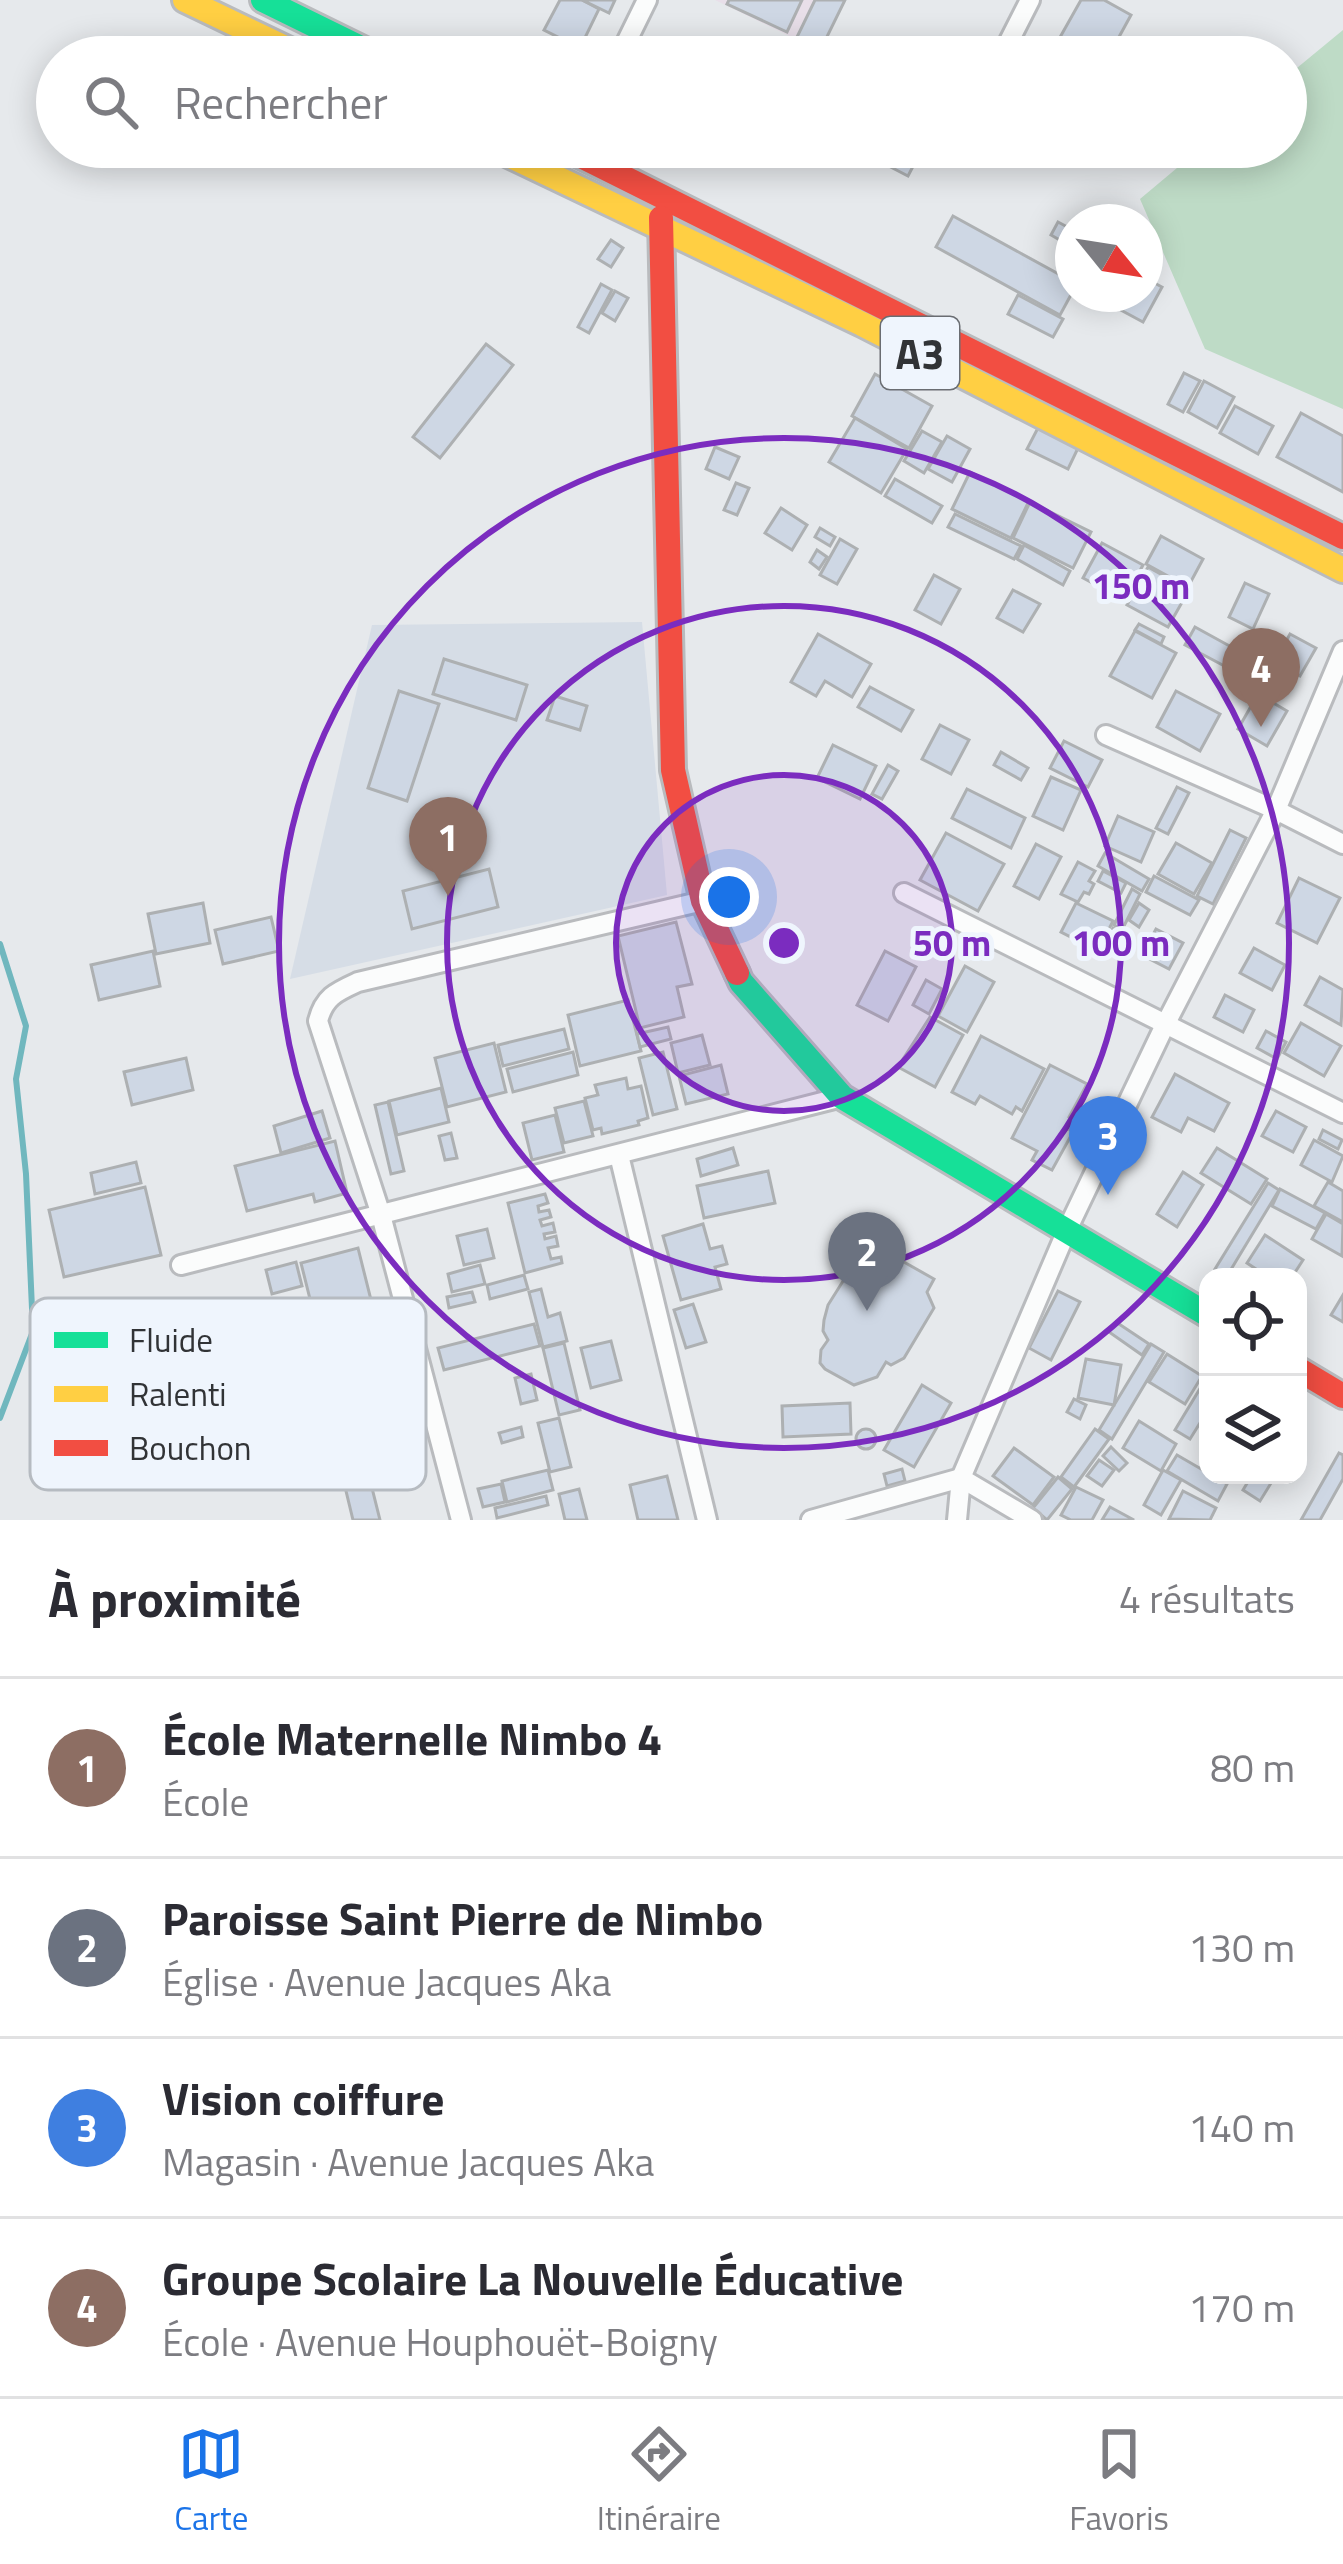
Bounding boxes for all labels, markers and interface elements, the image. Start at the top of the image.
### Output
search box [36,36,1307,168]
text: Rechercher [174,68,388,136]
icon: search [78,69,144,135]
north arrow [1055,204,1163,312]
road number: A3 [881,317,959,389]
text: 150 m [1092,558,1190,613]
pin: 4 [1222,628,1300,727]
pin: 1 [409,797,487,896]
your location [699,867,759,927]
text: 50 m [913,915,991,970]
text: 100 m [1072,915,1170,970]
centre of rings [763,922,805,964]
pin: 3 [1069,1096,1147,1195]
pin: 2 [828,1212,906,1311]
map controls [1199,1268,1307,1484]
button: locate [1199,1268,1307,1376]
legend [30,1298,426,1490]
text: Fluide [129,1315,213,1365]
text: Ralenti [129,1369,227,1419]
button: layers [1199,1376,1307,1484]
text: Bouchon [129,1423,252,1473]
text: À proximité [48,1559,301,1637]
text: 4 résultats [1119,1569,1295,1628]
text: École Maternelle Nimbo 4 [162,1704,662,1772]
text: 1 [76,1738,98,1797]
text: 80 m [1210,1738,1295,1797]
text: École [162,1772,249,1831]
text: Paroisse Saint Pierre de Nimbo [162,1884,763,1952]
text: 2 [76,1918,98,1977]
text: 130 m [1188,1918,1295,1977]
text: Église · Avenue Jacques Aka [162,1952,611,2011]
text: Vision coiffure [162,2064,444,2132]
text: 3 [76,2098,98,2157]
text: 140 m [1188,2098,1295,2157]
text: Magasin · Avenue Jacques Aka [162,2132,654,2191]
text: Groupe Scolaire La Nouvelle Éducative [162,2244,904,2312]
text: 4 [76,2278,98,2337]
text: 170 m [1188,2278,1295,2337]
text: École · Avenue Houphouët-Boigny [162,2312,718,2371]
tab: Carte [174,2421,248,2543]
tab: Itinéraire [597,2421,721,2543]
tab: Favoris [1069,2421,1169,2543]

